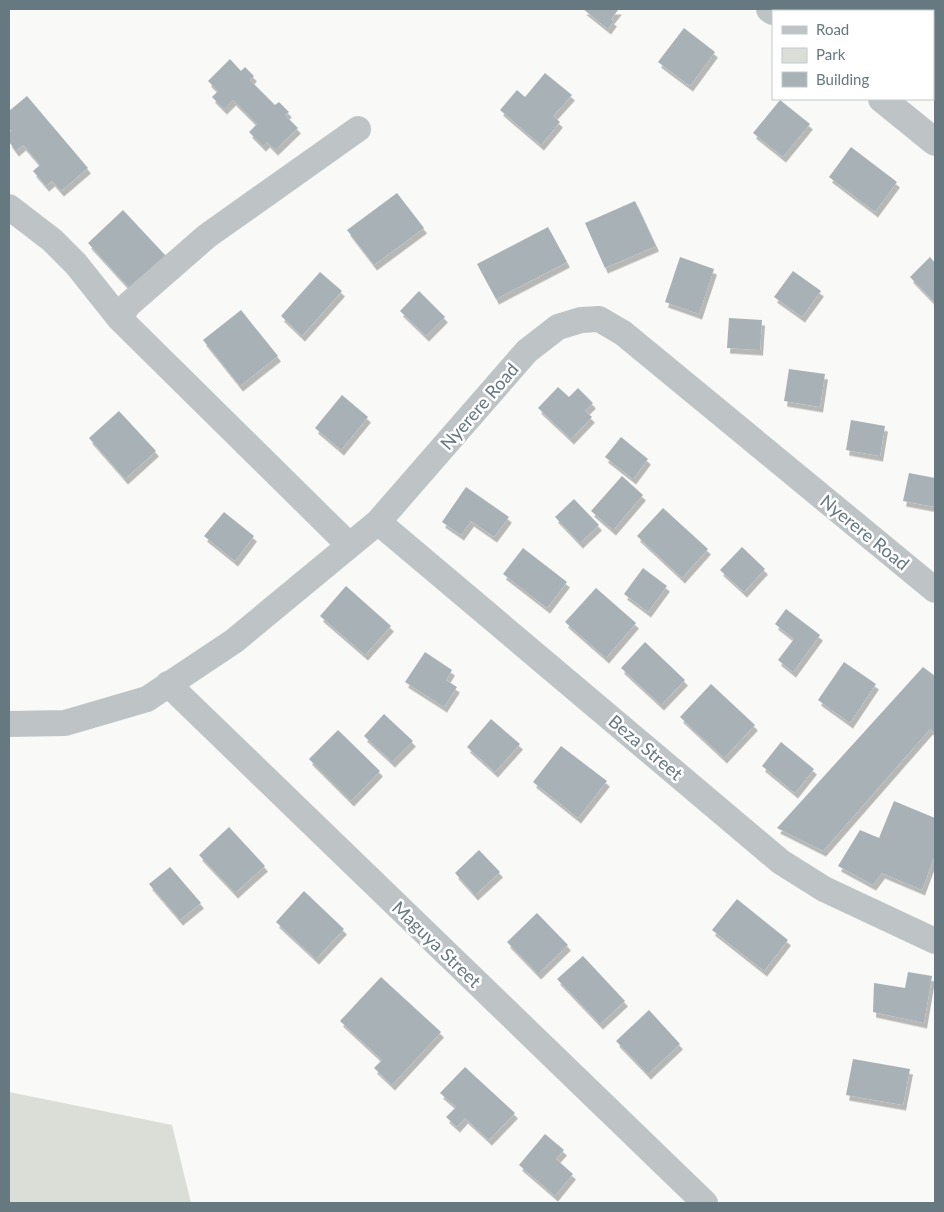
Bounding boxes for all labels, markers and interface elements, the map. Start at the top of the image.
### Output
legend [772,10,934,100]
text: Road [816,20,849,38]
text: Park [816,45,846,63]
text: Building [816,70,869,88]
street label: Nyerere Road [435,358,523,454]
street label: Nyerere Road [816,489,914,575]
street label: Beza Street [604,710,688,785]
street label: Maguya Street [388,896,486,992]

